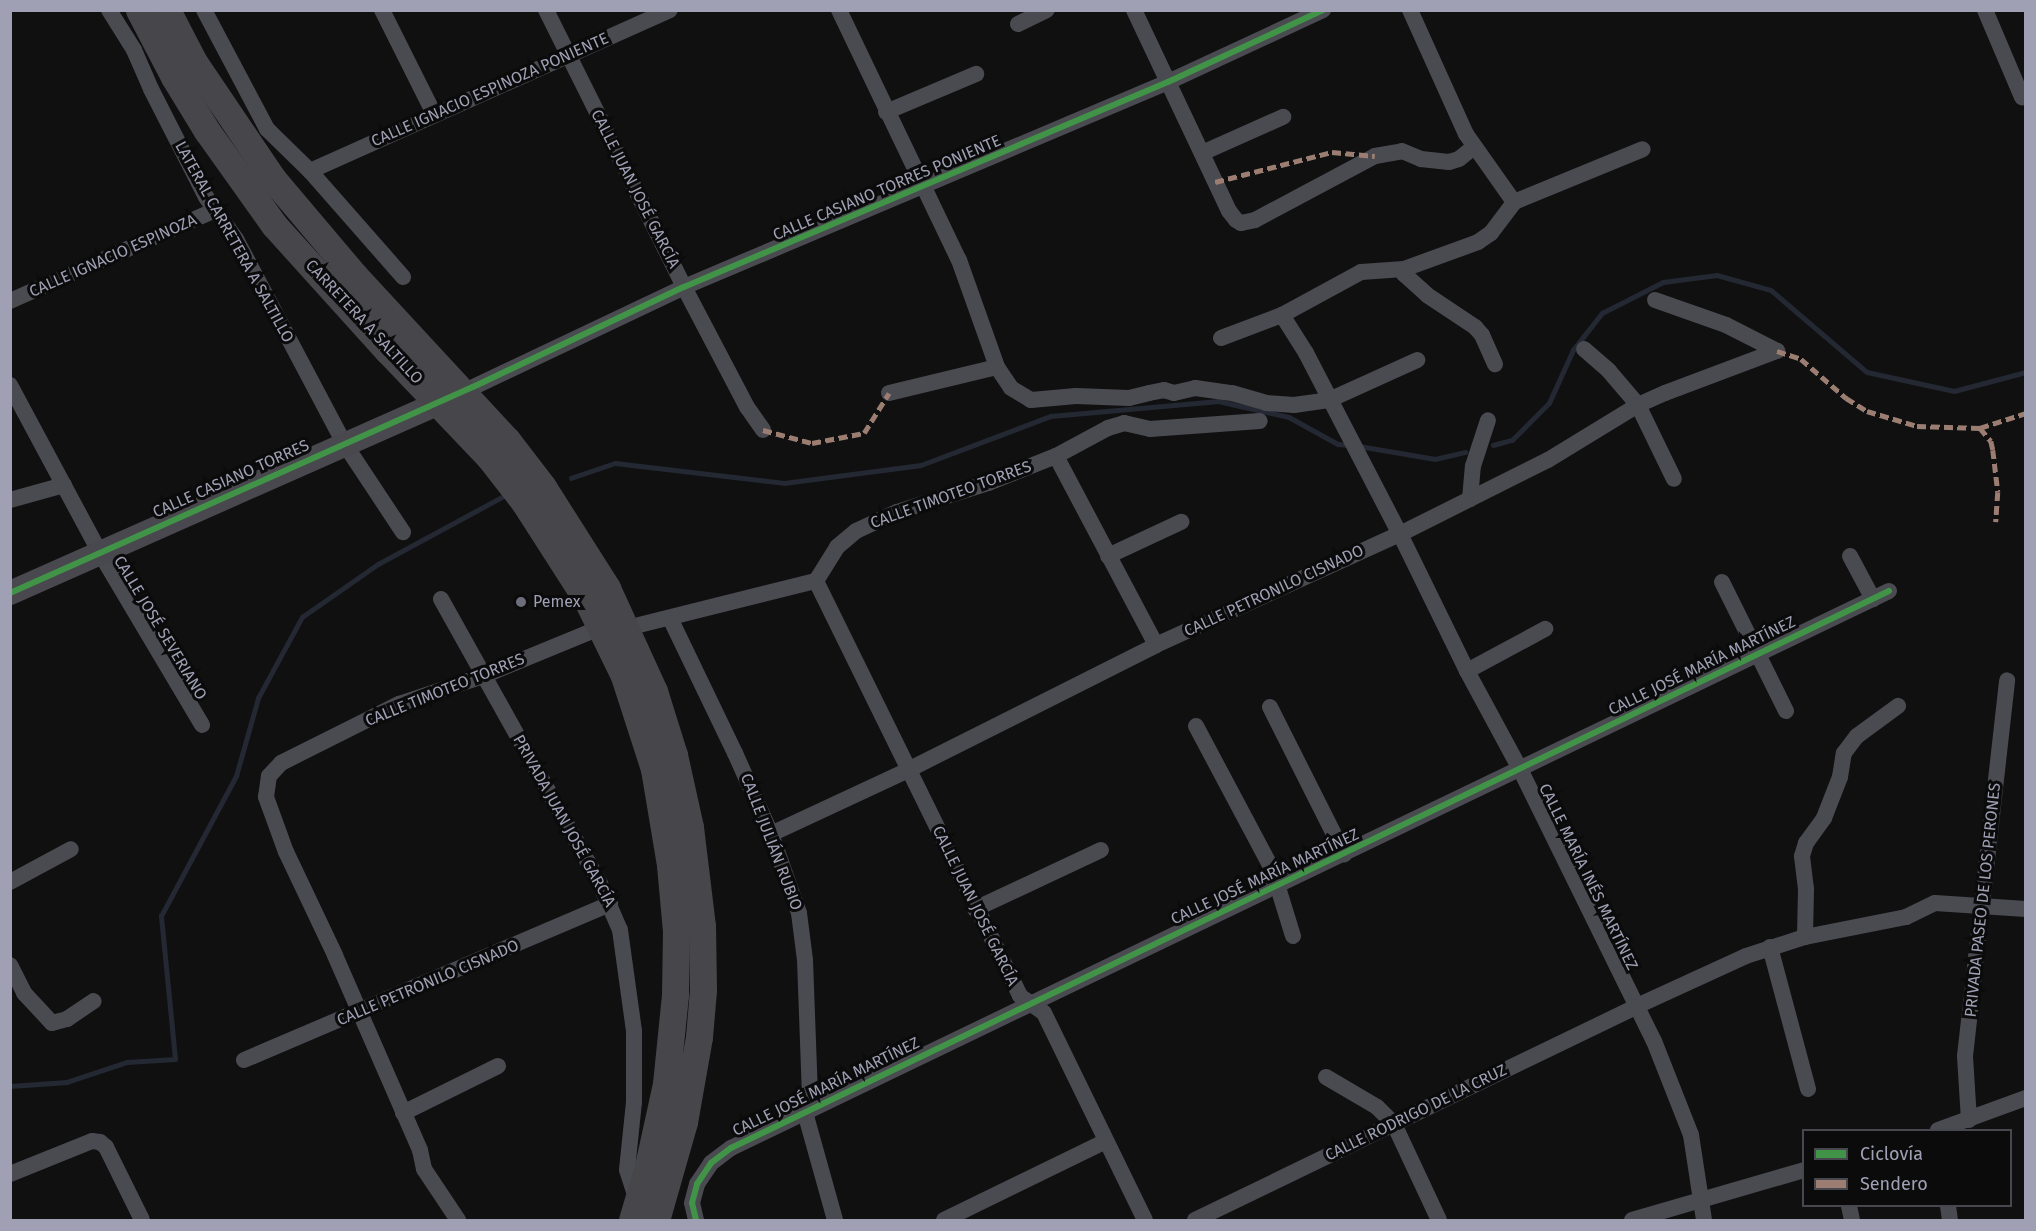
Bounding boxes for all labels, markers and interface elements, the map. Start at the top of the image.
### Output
street label: CALLE IGNACIO ESPINOZA PONIENTE [369,29,611,151]
street label: CALLE JUAN JOSÉ GARCÍA [587,106,683,272]
street label: CALLE CASIANO TORRES PONIENTE [770,131,1004,245]
street label: LATERAL CARRETERA A SALTILLO [170,138,298,346]
street label: CALLE IGNACIO ESPINOZA [26,210,200,302]
street label: CARRETERA A SALTILLO [301,256,427,388]
street label: CALLE CASIANO TORRES [150,436,312,522]
street label: CALLE TIMOTEO TORRES [868,457,1034,533]
street label: CALLE PETRONILO CISNADO [1181,541,1367,641]
street label: CALLE JOSÉ SEVERIANO [109,552,211,704]
place label: Pemex [533,592,581,612]
marker: Pemex [514,595,528,609]
street label: CALLE JOSÉ MARÍA MARTÍNEZ [1605,612,1799,720]
street label: CALLE TIMOTEO TORRES [363,649,527,731]
street label: PRIVADA JUAN JOSÉ GARCÍA [509,732,619,910]
street label: CALLE JULIÁN RUBIO [736,771,806,913]
street label: CALLE MARÍA INÉS MARTÍNEZ [1534,781,1642,973]
street label: PRIVADA PASEO DE LOS PERONES [1961,782,2005,1018]
street label: CALLE JUAN JOSÉ GARCÍA [928,823,1022,989]
street label: CALLE JOSÉ MARÍA MARTÍNEZ [1168,825,1362,929]
street label: CALLE PETRONILO CISNADO [334,936,522,1030]
street label: CALLE JOSÉ MARÍA MARTÍNEZ [729,1033,923,1141]
street label: CALLE RODRIGO DE LA CRUZ [1322,1061,1510,1165]
legend [1802,1129,2012,1207]
text: Ciclovía [1860,1143,1923,1165]
text: Sendero [1860,1173,1928,1195]

